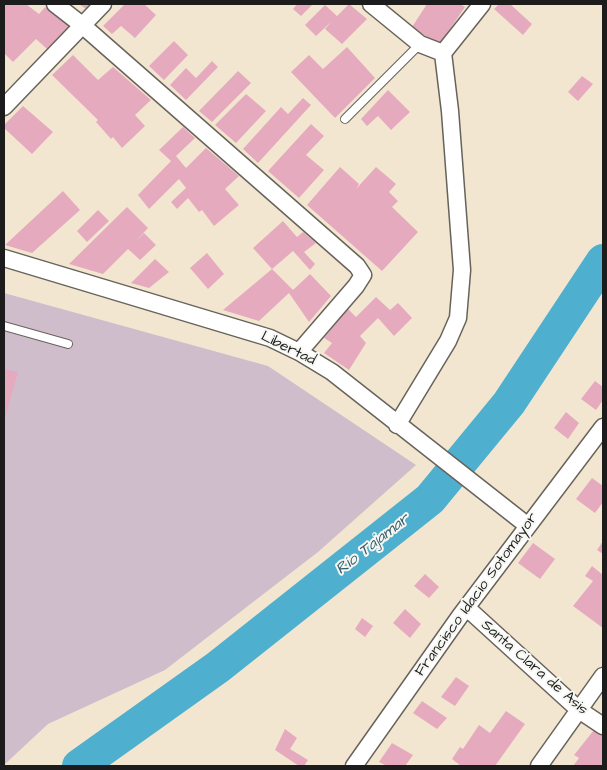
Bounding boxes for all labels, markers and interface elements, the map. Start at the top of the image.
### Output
street label: Libertad [258,328,318,370]
water label: Río Tajamar [333,510,413,580]
street label: Francisco Idacio Sotomayor [412,510,542,680]
street label: Santa Clara de Asis [477,617,591,719]

